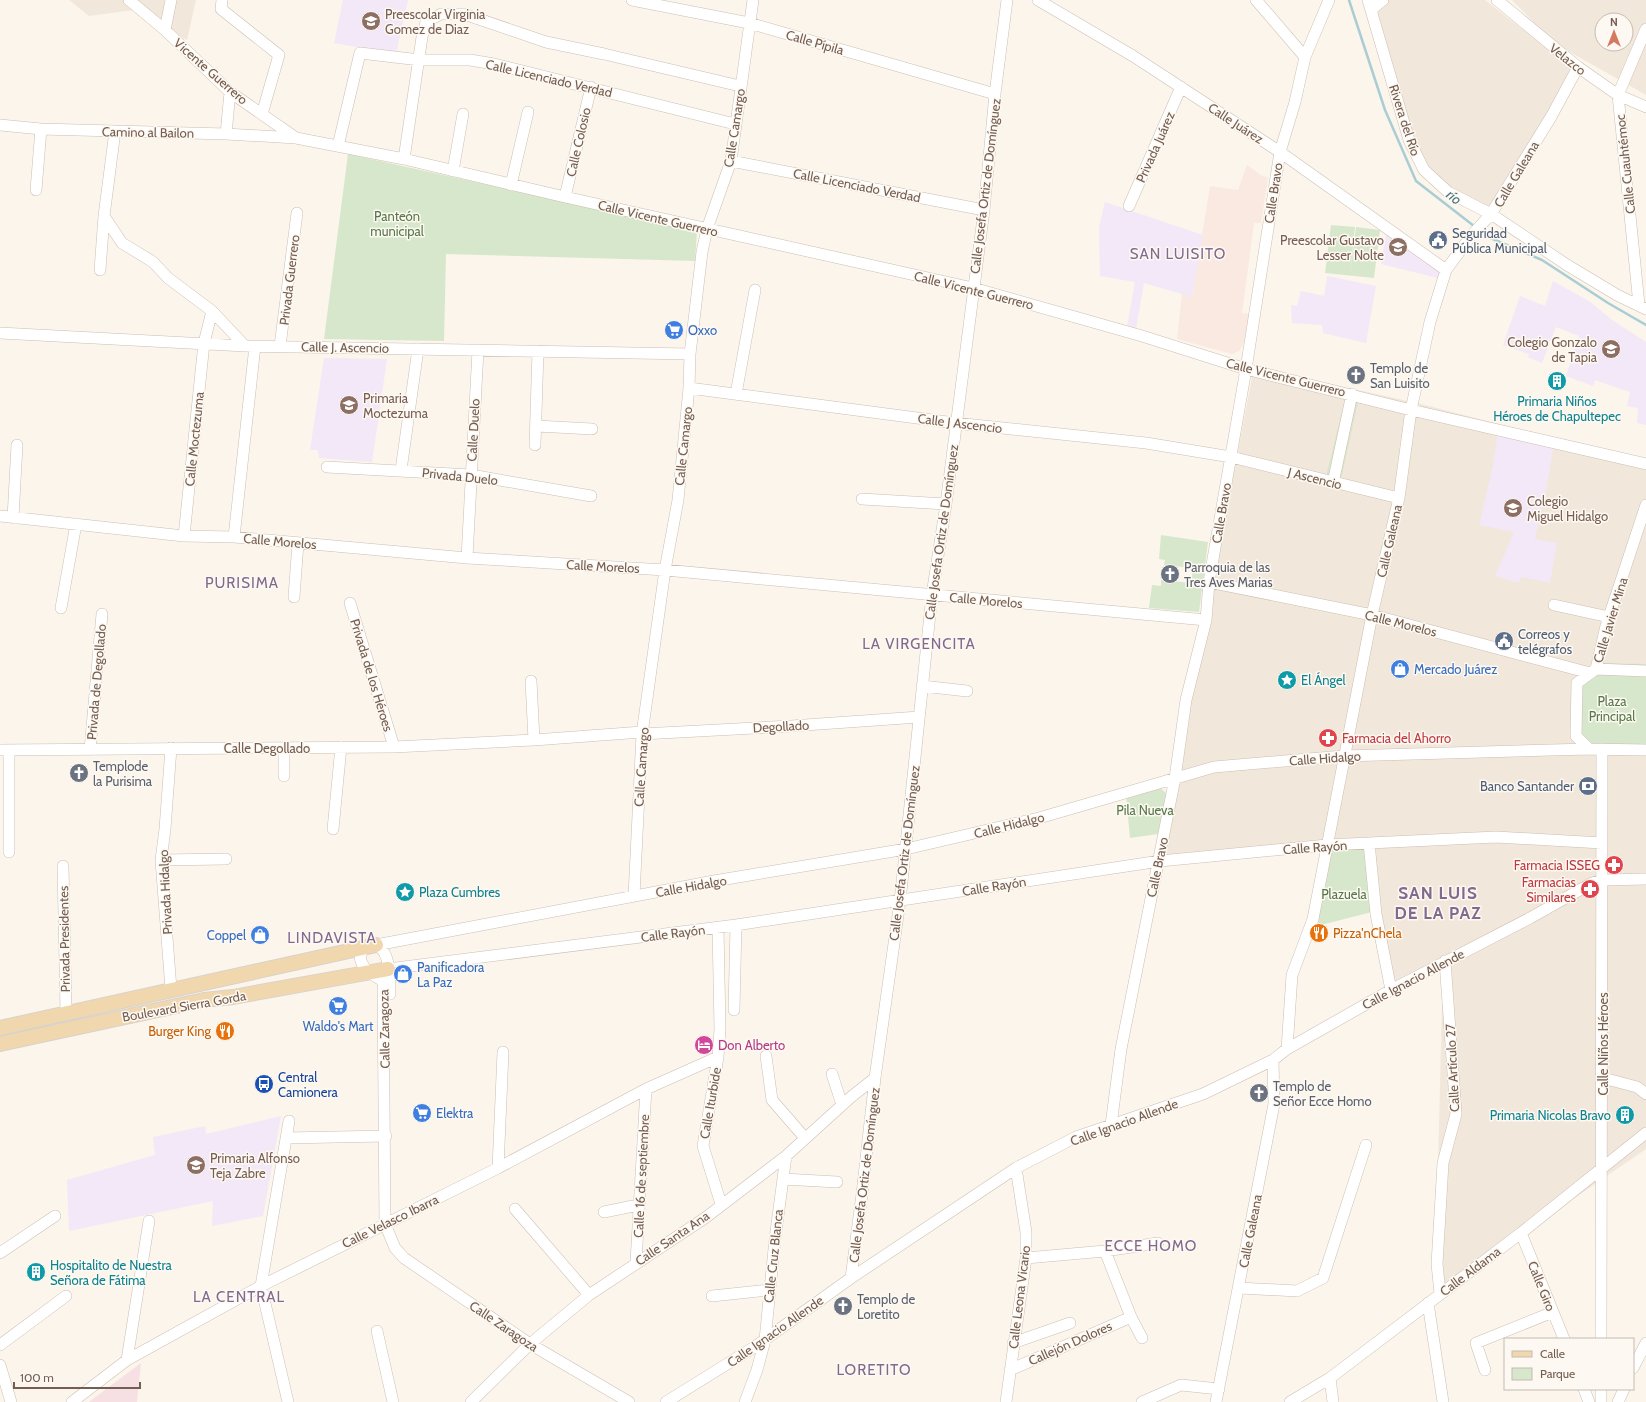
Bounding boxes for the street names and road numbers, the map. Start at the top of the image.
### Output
street label: Calle Pípila [784,26,846,58]
street label: Vicente Guerrero [171,35,251,107]
street label: Velazco [1547,40,1589,78]
street label: Calle Licenciado Verdad [484,56,614,100]
street label: Rivera del Río [1386,82,1424,158]
street label: Calle Camargo [720,88,748,168]
street label: Calle Josefa Ortiz de Domínguez [966,97,1004,275]
street label: Calle Juárez [1205,99,1267,147]
street label: Calle Colosio [562,106,594,178]
street label: Privada Juárez [1132,109,1178,185]
street label: Calle Cuauhtémoc [1612,113,1638,215]
street label: Camino al Bailon [102,123,194,141]
street label: Calle Galeana [1490,137,1542,210]
street label: Calle Bravo [1260,162,1286,224]
street label: Calle Licenciado Verdad [792,165,922,205]
street label: Calle Vicente Guerrero [596,196,720,240]
street label: Privada Guerrero [276,234,302,326]
street label: Calle Vicente Guerrero [913,267,1035,313]
street label: Calle J. Ascencio [301,338,389,356]
street label: Calle Vicente Guerrero [1225,354,1347,400]
street label: Calle Moctezuma [181,390,207,487]
street label: Calle Duelo [463,398,483,462]
street label: Calle Camargo [671,406,695,486]
street label: Calle J Ascencio [917,410,1003,436]
street label: Calle Josefa Ortiz de Domínguez [921,443,961,621]
street label: J Ascencio [1285,463,1344,492]
street label: Privada Duelo [421,464,499,488]
street label: Calle Bravo [1208,482,1234,544]
street label: Calle Galeana [1373,502,1405,579]
street label: Calle Morelos [243,530,318,552]
street label: Calle Morelos [566,556,641,576]
street label: Calle Javier Mina [1589,575,1631,665]
street label: Calle Morelos [949,589,1024,611]
street label: Calle Morelos [1363,606,1439,640]
street label: Privada de los Héroes [347,617,397,734]
street label: Privada de Degollado [83,623,109,741]
street label: Degollado [752,717,810,735]
street label: Calle Camargo [630,727,652,807]
street label: Calle Degollado [224,740,310,756]
street label: Calle Hidalgo [1289,748,1361,768]
street label: Calle Josefa Ortiz de Domínguez [885,764,923,942]
street label: Calle Hidalgo [972,809,1046,841]
street label: Calle Bravo [1143,835,1171,899]
street label: Calle Rayón [1282,837,1348,857]
street label: Privada Hidalgo [155,849,175,935]
street label: Calle Hidalgo [654,872,728,900]
street label: Calle Rayón [961,873,1027,899]
street label: Privada Presidentes [55,885,73,992]
street label: Calle Rayón [640,921,706,945]
street label: Calle Ignacio Allende [1359,945,1467,1013]
street label: Boulevard Sierra Gorda [121,987,248,1025]
street label: Calle Zaragoza [375,988,393,1069]
street label: Calle Niños Héroes [1595,992,1611,1096]
street label: Calle Artículo 27 [1442,1023,1462,1113]
street label: Calle Iturbide [696,1066,724,1140]
street label: Calle Josefa Ortiz de Domínguez [845,1086,883,1264]
street label: Calle Ignacio Allende [1068,1095,1180,1149]
street label: Calle 16 de septiembre [630,1114,652,1238]
street label: Calle Velasco Ibarra [339,1190,442,1251]
street label: Calle Galeana [1235,1192,1265,1269]
street label: Calle Santa Ana [632,1207,713,1269]
street label: Calle Cruz Blanca [760,1208,786,1304]
street label: Calle Aldama [1436,1243,1504,1299]
street label: Calle Leona Vicario [1005,1244,1033,1350]
street label: Calle Giro [1525,1259,1559,1313]
street label: Calle Ignacio Allende [724,1292,826,1370]
street label: Calle Zaragoza [467,1297,542,1355]
street label: Callejón Dolores [1026,1317,1115,1369]

